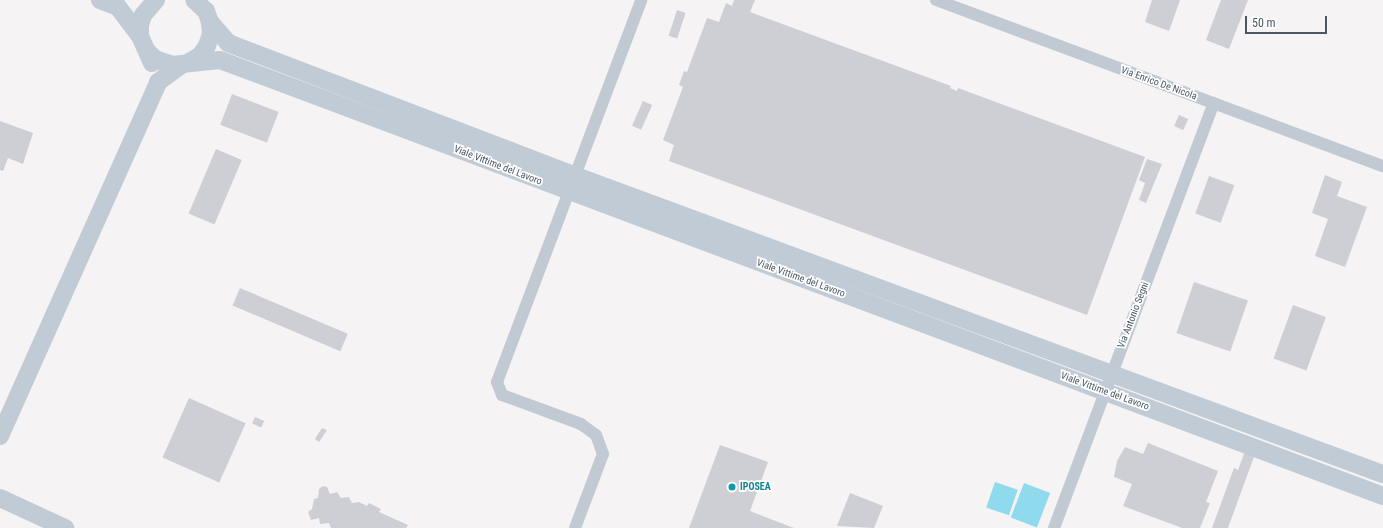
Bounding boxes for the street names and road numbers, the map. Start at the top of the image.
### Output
street label: Via Enrico De Nicola [1119,64,1199,102]
street label: Viale Vittime del Lavoro [452,143,544,187]
street label: Viale Vittime del Lavoro [755,256,847,300]
street label: Via Antonio Segni [1115,280,1151,350]
street label: Viale Vittime del Lavoro [1059,369,1151,413]

